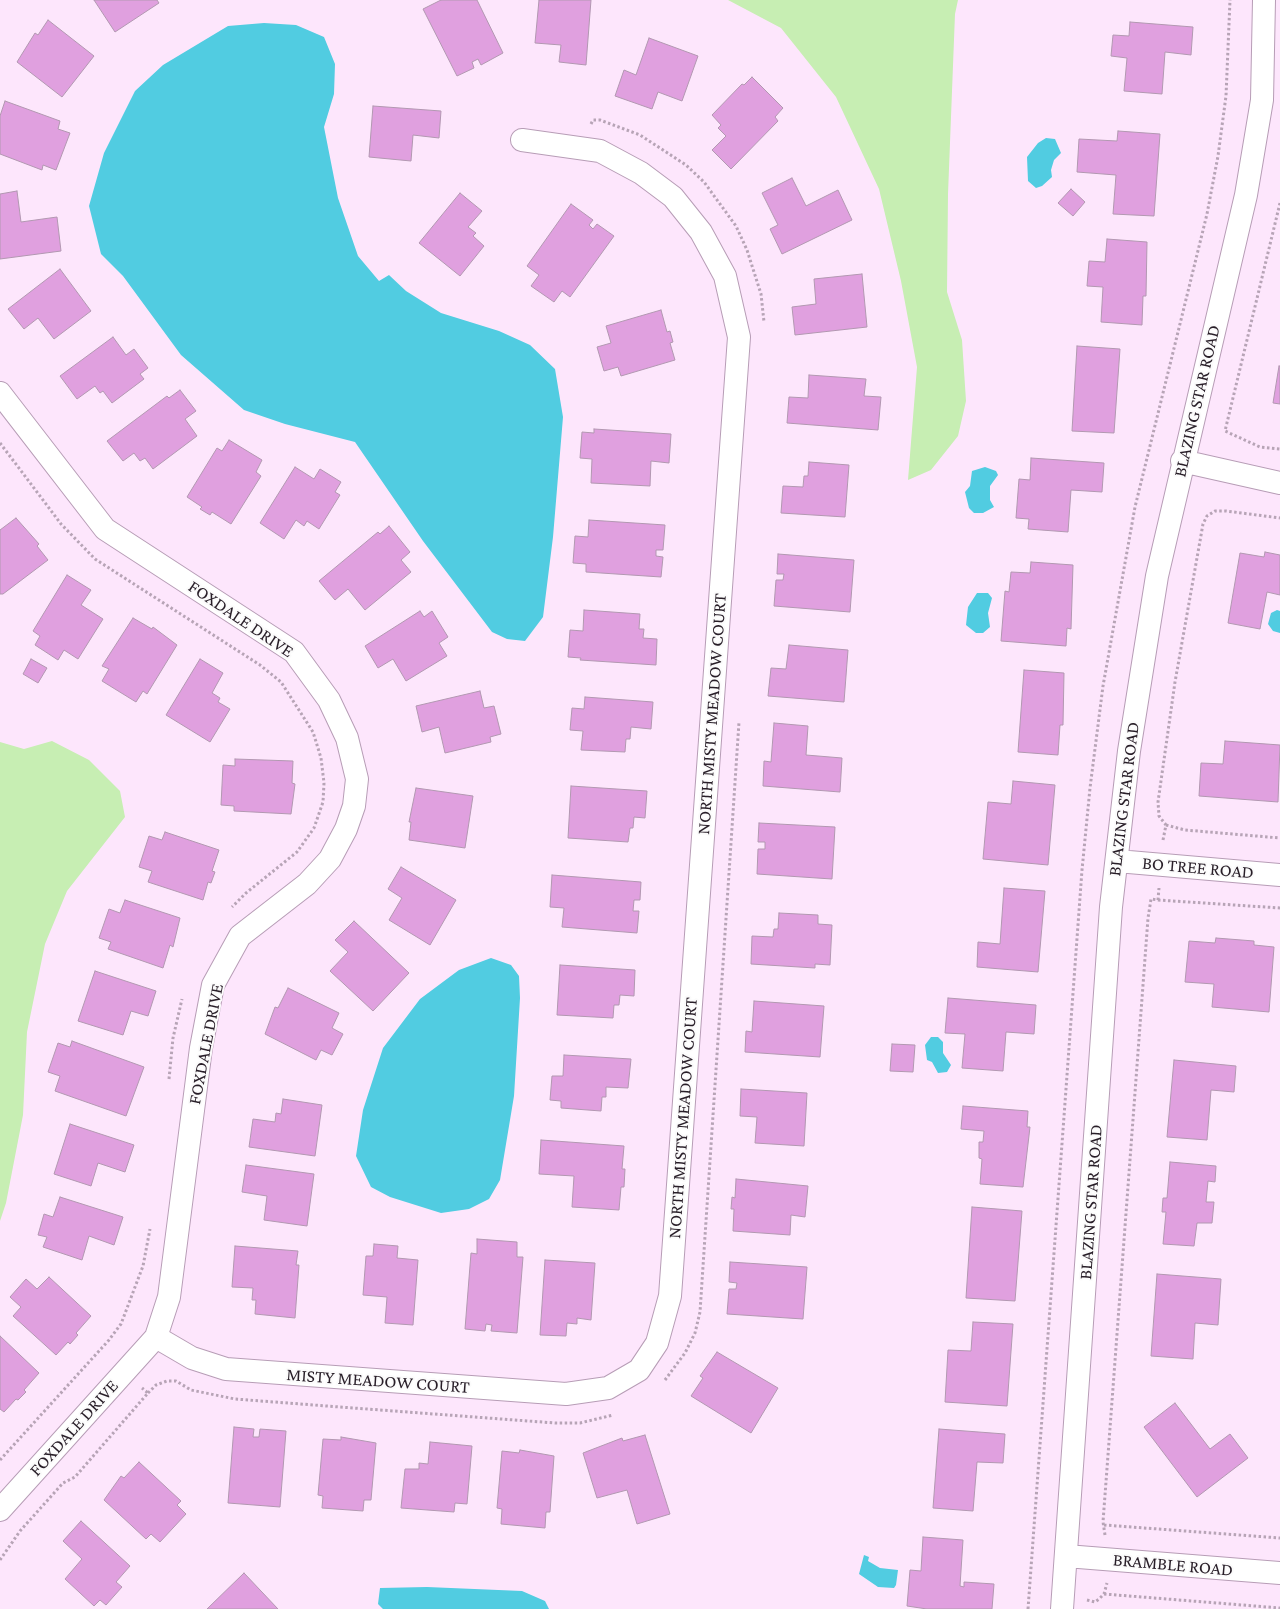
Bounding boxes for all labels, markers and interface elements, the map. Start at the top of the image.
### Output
street label: BLAZING STAR ROAD [1169,323,1225,479]
street label: FOXDALE DRIVE [184,576,298,662]
street label: NORTH MISTY MEADOW COURT [693,593,731,835]
street label: BLAZING STAR ROAD [1104,721,1144,877]
street label: BO TREE ROAD [1141,852,1255,884]
street label: FOXDALE DRIVE [184,982,228,1106]
street label: NORTH MISTY MEADOW COURT [664,997,702,1239]
street label: BLAZING STAR ROAD [1075,1124,1107,1280]
street label: MISTY MEADOW COURT [286,1364,470,1398]
street label: FOXDALE DRIVE [25,1375,123,1481]
street label: BRAMBLE ROAD [1112,1549,1234,1581]

